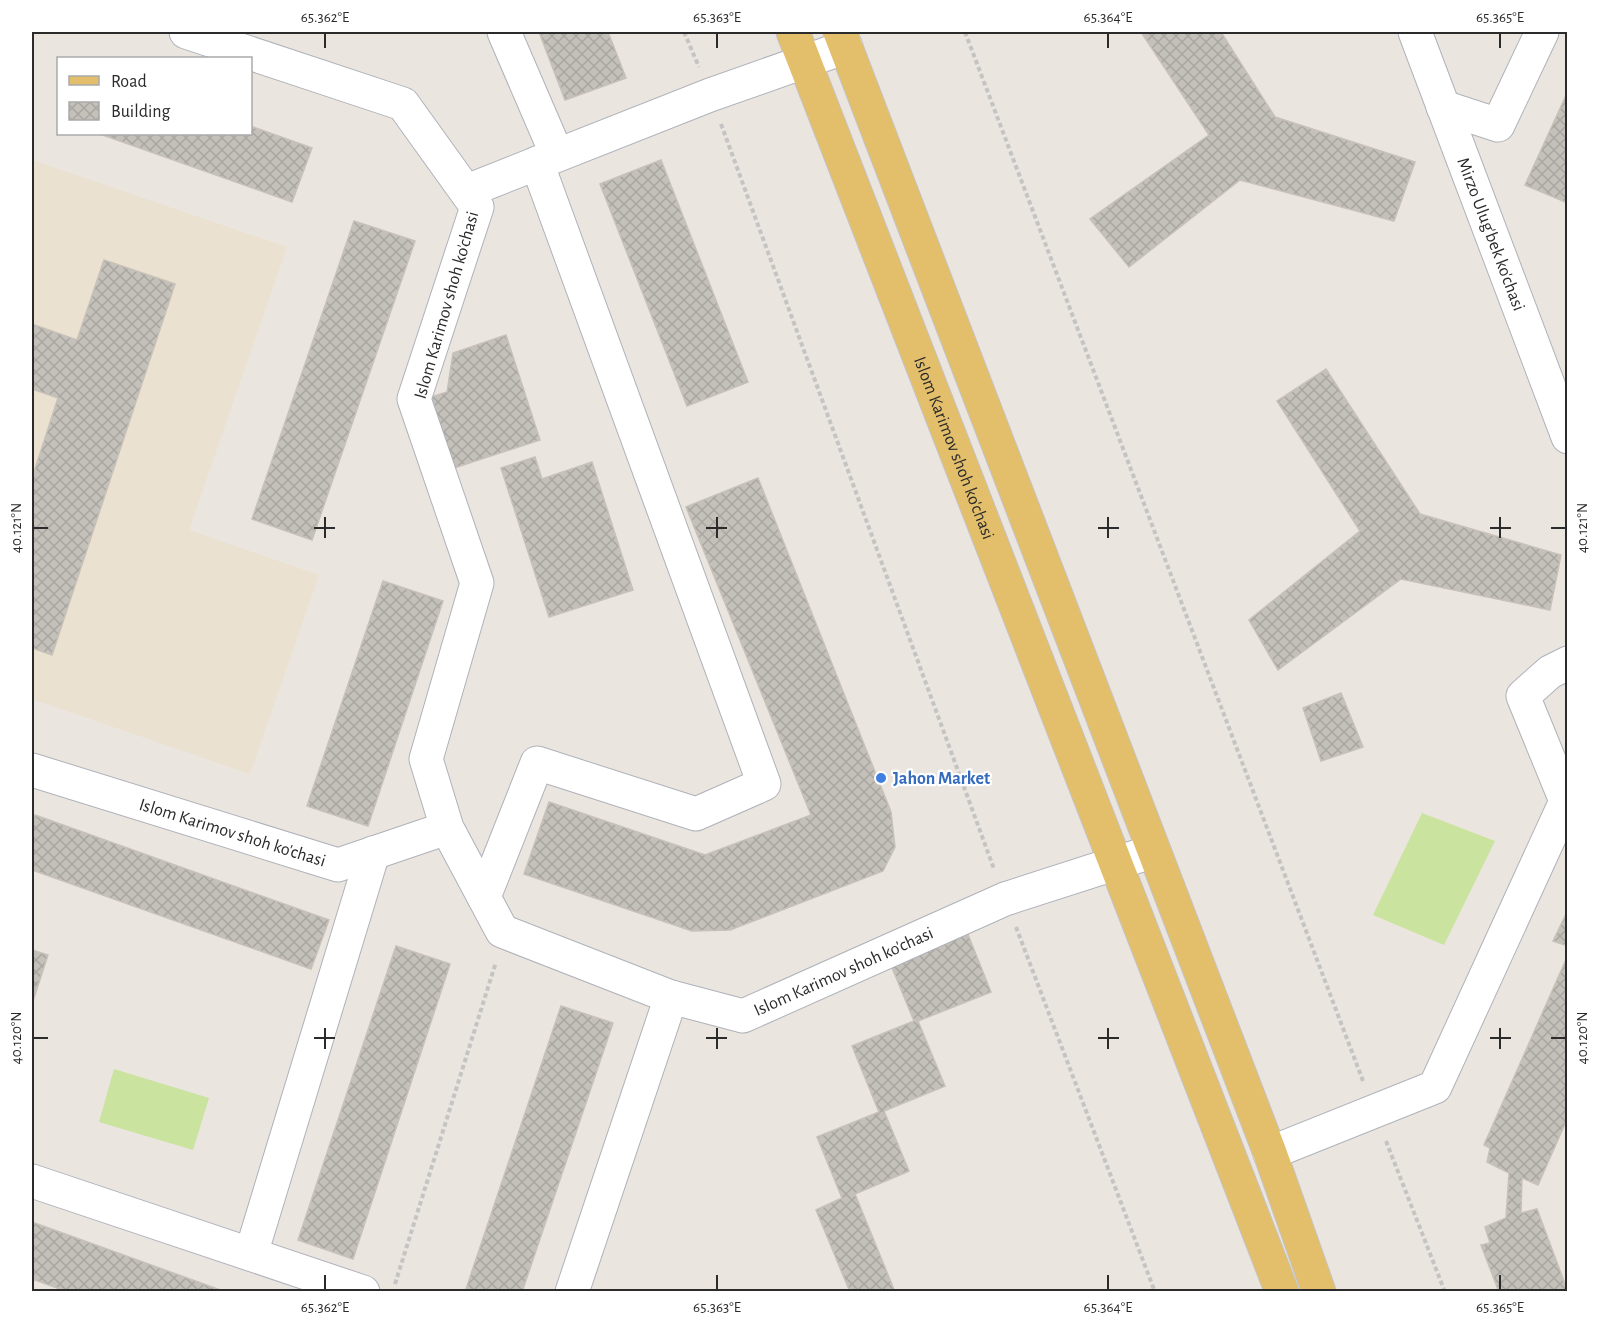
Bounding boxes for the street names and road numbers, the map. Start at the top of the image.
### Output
street label: Mirzo Ulug'bek ko'chasi [1453,155,1528,314]
street label: Islom Karimov shoh ko'chasi [412,210,482,401]
street label: Islom Karimov shoh ko'chasi [910,354,997,542]
street label: Islom Karimov shoh ko'chasi [137,796,328,871]
street label: Islom Karimov shoh ko'chasi [751,924,936,1020]

